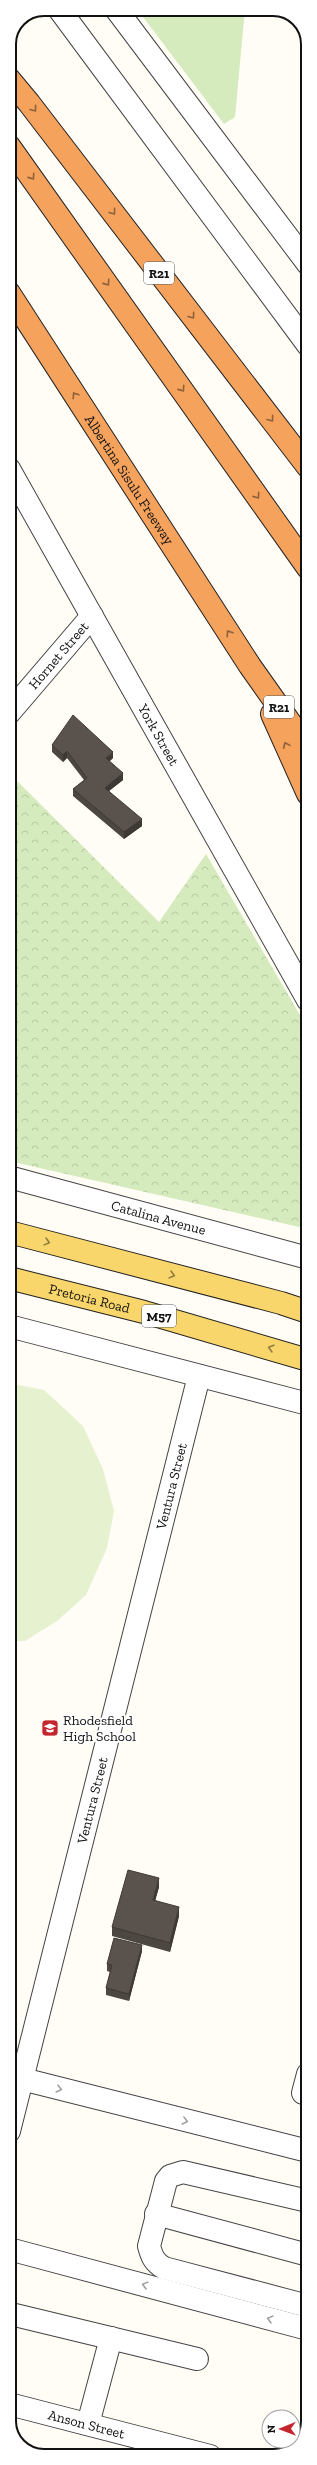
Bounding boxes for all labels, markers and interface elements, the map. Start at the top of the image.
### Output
one-way arrow [29,105,36,112]
one-way arrow [27,173,34,180]
one-way arrow [109,208,116,215]
road number: R21 [144,262,174,284]
one-way arrow [102,279,109,286]
one-way arrow [188,311,195,318]
one-way arrow [177,385,184,392]
one-way arrow [73,392,80,399]
street label: Albertina Sisulu Freeway [81,412,178,549]
one-way arrow [267,414,274,421]
one-way arrow [252,491,259,498]
street label: Hornet Street [25,618,93,693]
one-way arrow [226,630,234,637]
road number: R21 [264,696,294,718]
street label: York Street [134,700,183,769]
one-way arrow [283,742,291,750]
street label: Catalina Avenue [109,1197,208,1239]
one-way arrow [44,1237,50,1245]
one-way arrow [169,1270,176,1279]
street label: Pretoria Road [47,1280,132,1317]
road number: M57 [142,1305,176,1327]
one-way arrow [268,1344,275,1353]
street label: Ventura Street [152,1440,191,1532]
place label: Rhodesfield High School [63,1712,136,1745]
school or university icon: Rhodesfield High School [40,1718,60,1738]
street label: Ventura Street [73,1755,112,1846]
one-way arrow [56,2084,63,2093]
one-way arrow [182,2116,189,2125]
one-way arrow [142,2282,148,2290]
one-way arrow [267,2315,274,2324]
street label: Anson Street [46,2406,127,2443]
north arrow [261,2409,301,2449]
text: N [265,2424,278,2433]

